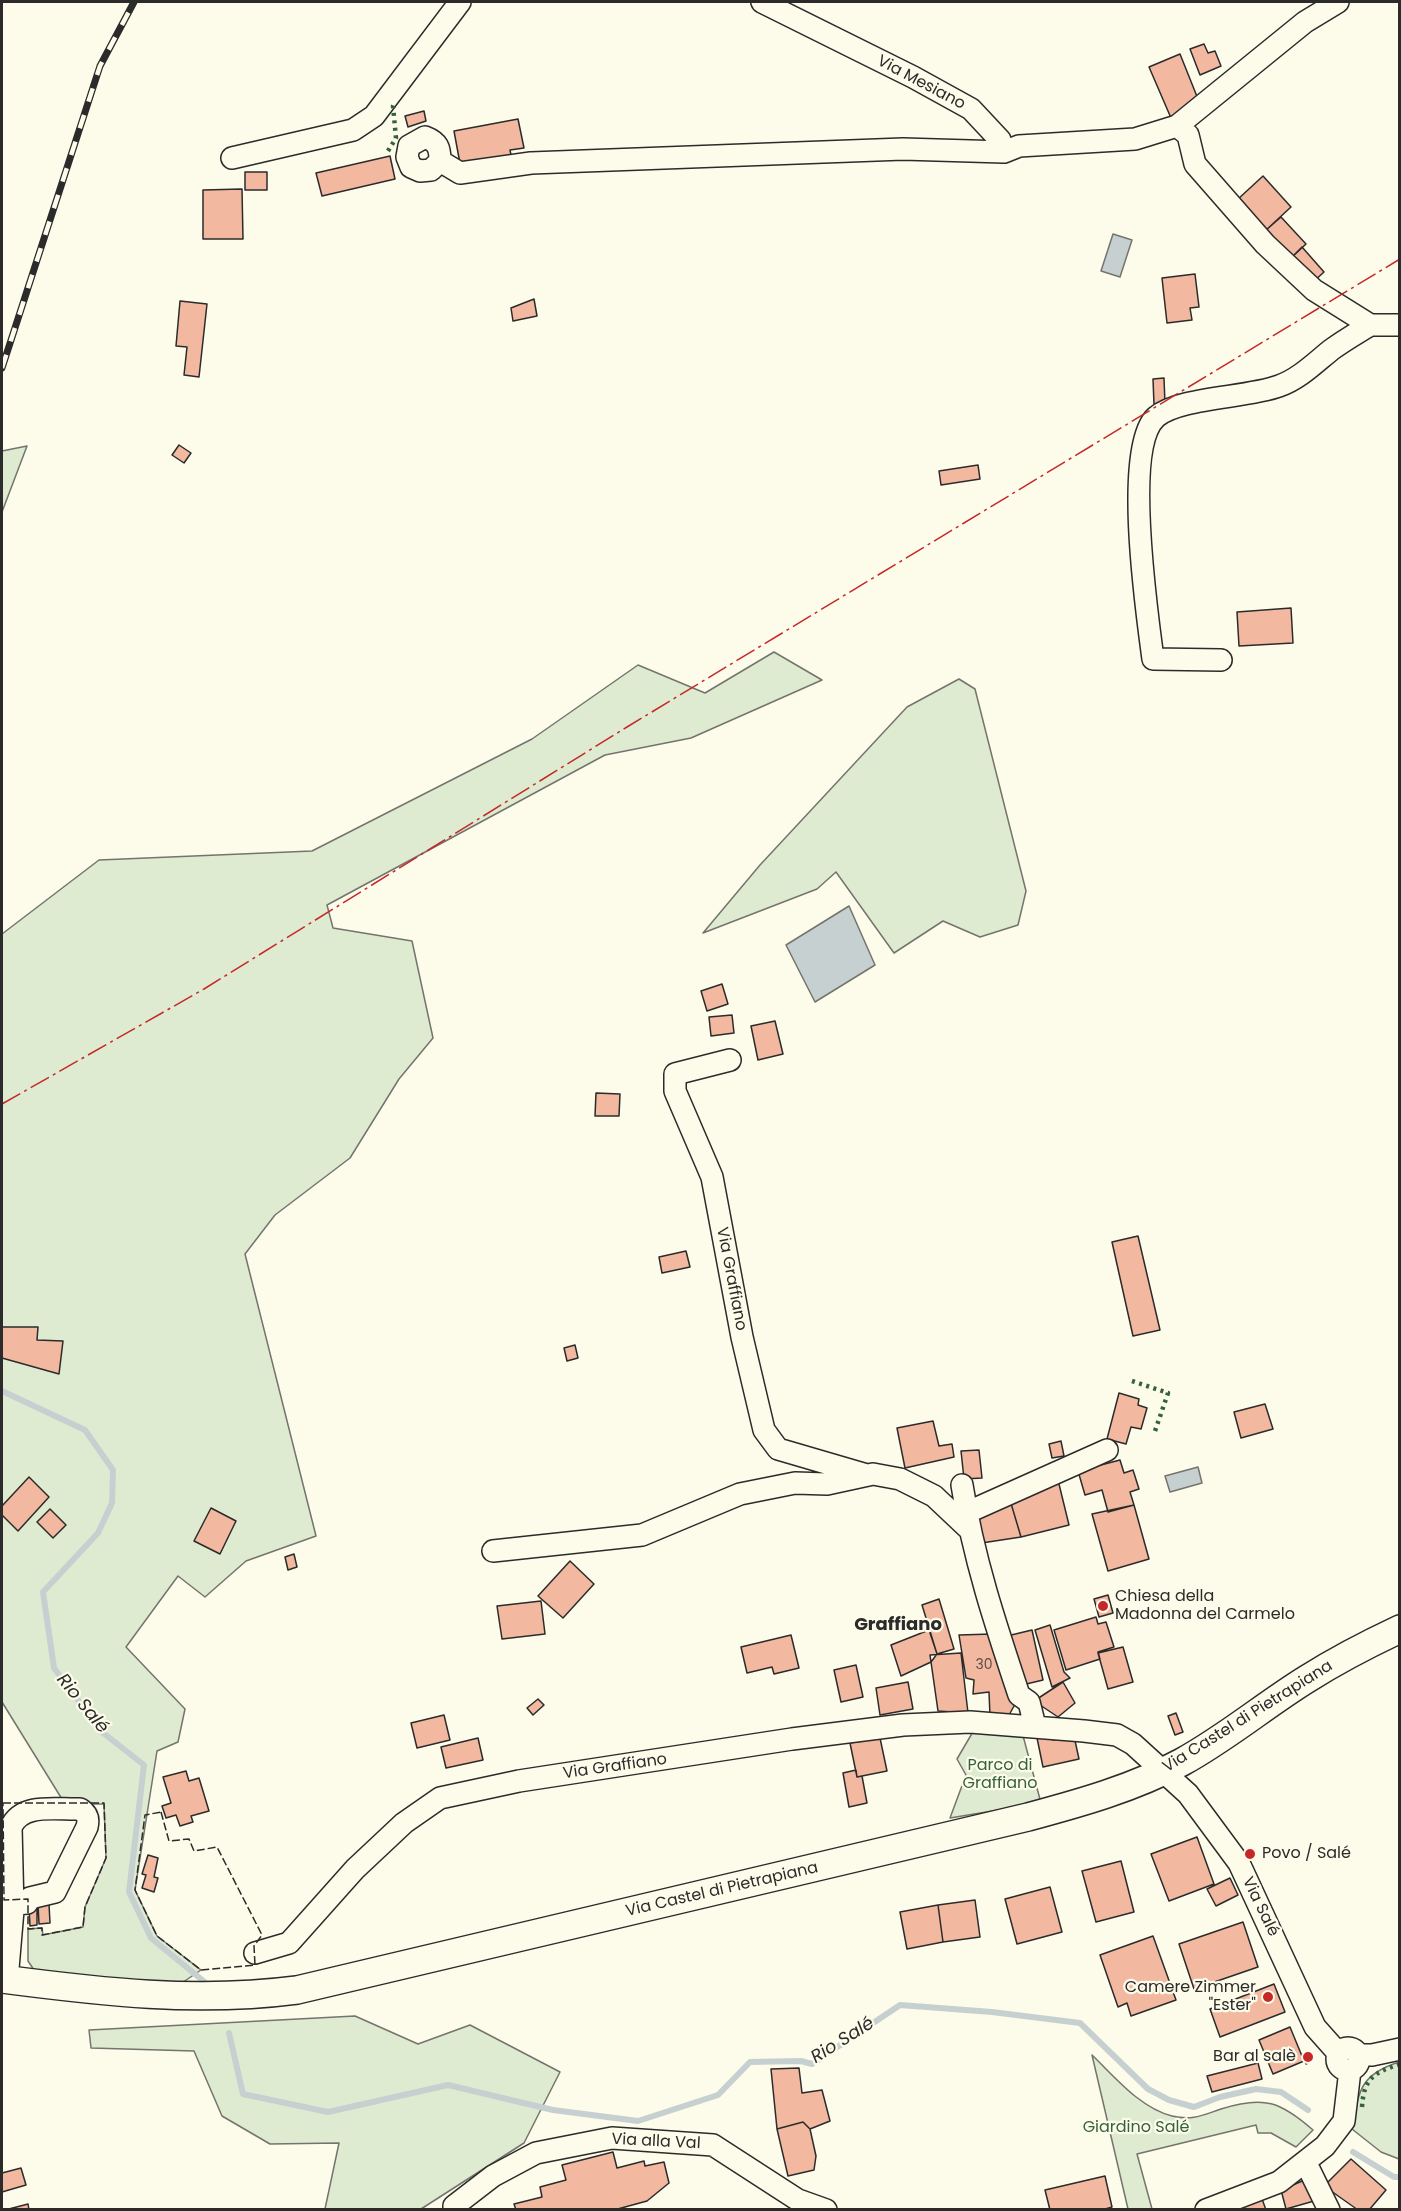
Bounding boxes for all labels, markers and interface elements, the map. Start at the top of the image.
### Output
street label: Via Mesiano [874,52,968,114]
street label: Via Graffiano [712,1226,750,1332]
place label: Chiesa della Madonna del Carmelo [1115,1587,1295,1625]
marker: Chiesa della Madonna del Carmelo [1096,1599,1110,1613]
district label: Graffiano [854,1614,942,1636]
house number: 30 [975,1657,993,1673]
street label: Via Castel di Pietrapiana [1160,1657,1336,1777]
water label: Rio Salé [51,1670,113,1738]
street label: Via Graffiano [562,1750,668,1784]
park label: Parco di Graffiano [963,1756,1037,1794]
place label: Povo / Salé [1262,1844,1351,1864]
marker: Povo / Salé [1243,1847,1257,1861]
street label: Via Castel di Pietrapiana [624,1859,820,1921]
street label: Via Salé [1237,1874,1283,1940]
place label: Camere Zimmer "Ester" [1125,1978,1256,2016]
marker: Camere Zimmer "Ester" [1261,1990,1275,2004]
water label: Rio Salé [807,2013,879,2069]
place label: Bar al salè [1213,2047,1296,2067]
marker: Bar al salè [1301,2050,1315,2064]
park label: Giardino Salé [1083,2118,1189,2138]
street label: Via alla Val [611,2130,701,2154]

